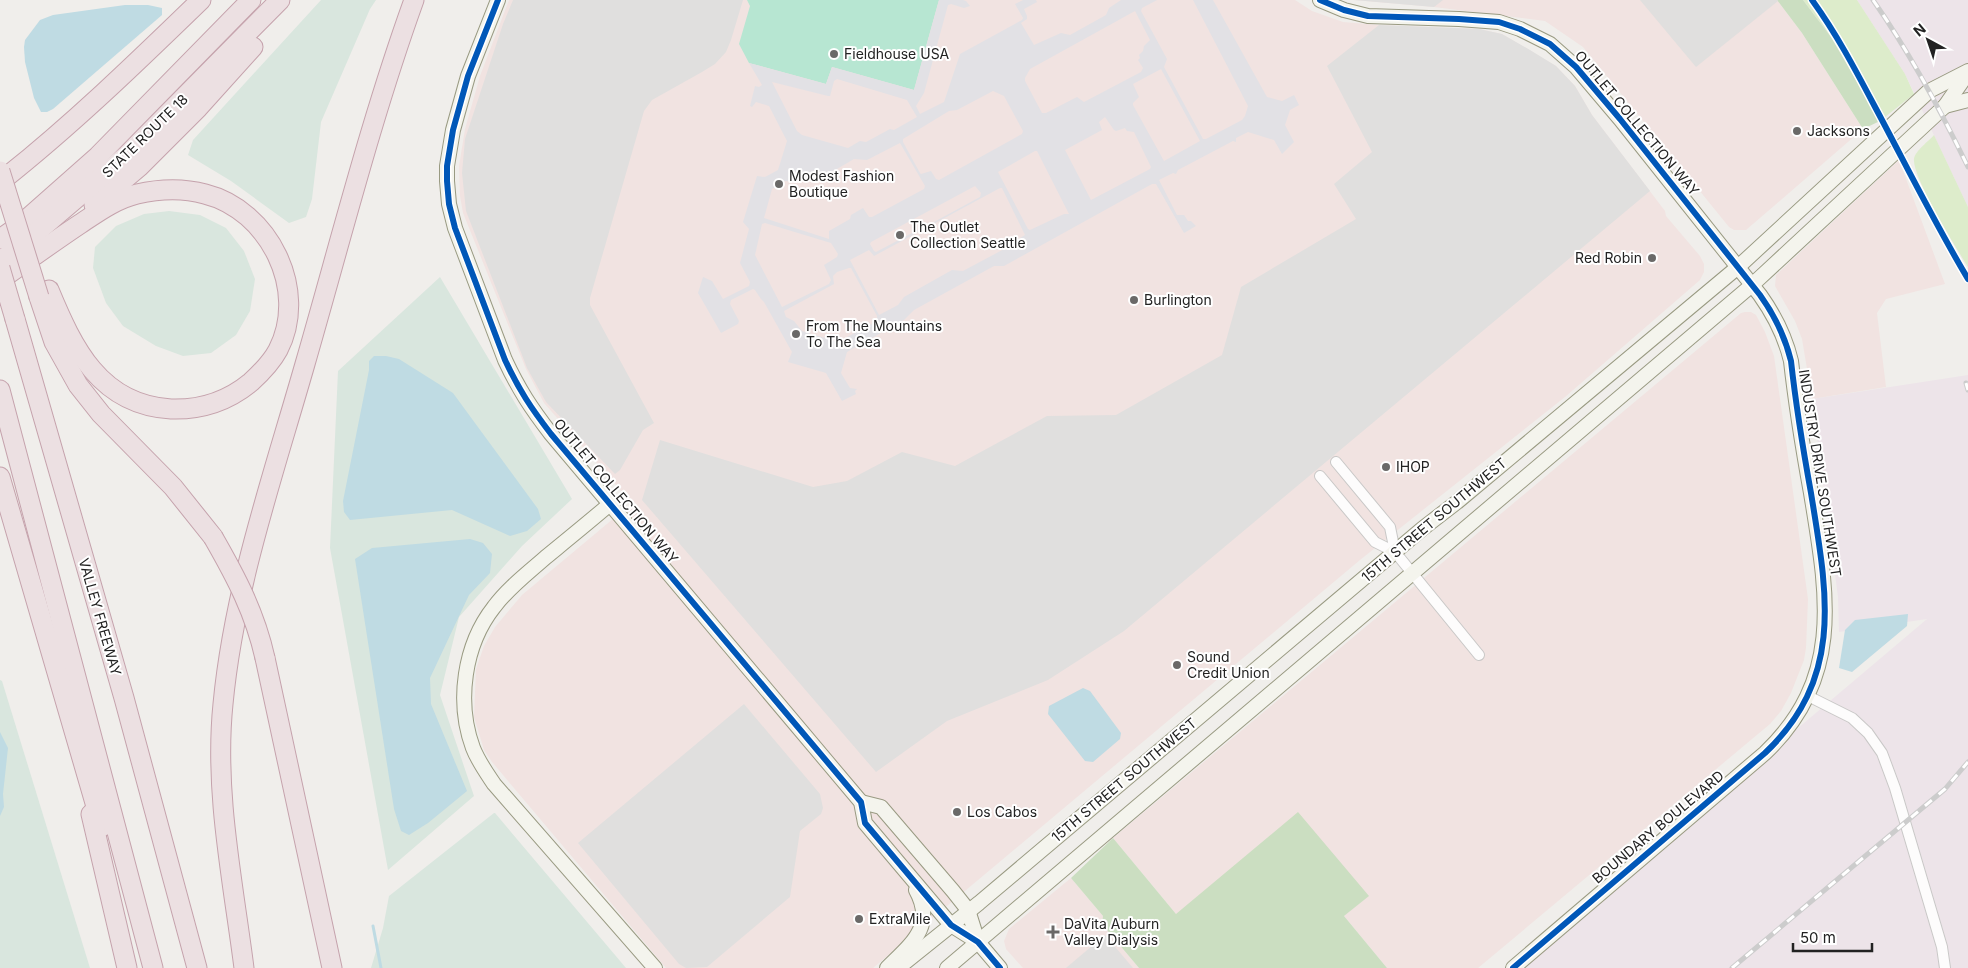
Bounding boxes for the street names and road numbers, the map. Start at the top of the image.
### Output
street label: OUTLET COLLECTION WAY [1572,47,1703,199]
street label: STATE ROUTE 18 [98,90,191,181]
street label: INDUSTRY DRIVE SOUTHWEST [1796,368,1845,578]
street label: OUTLET COLLECTION WAY [551,415,682,567]
street label: 15TH STREET SOUTHWEST [1358,454,1510,585]
street label: VALLEY FREEWAY [76,556,126,678]
street label: 15TH STREET SOUTHWEST [1048,714,1200,845]
street label: BOUNDARY BOULEVARD [1589,767,1727,887]

